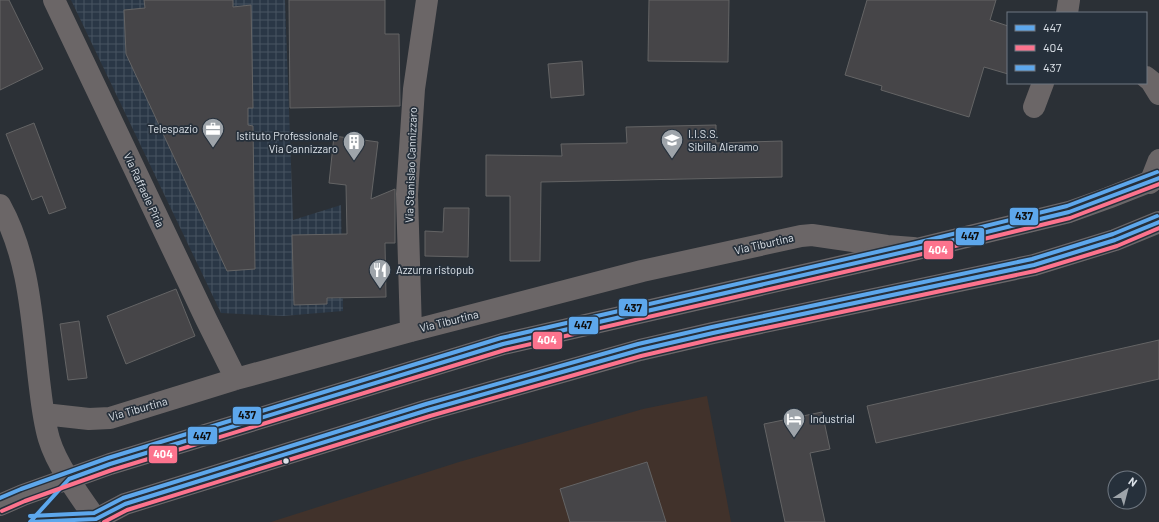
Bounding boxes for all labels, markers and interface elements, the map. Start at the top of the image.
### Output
legend [1007,12,1147,84]
text: 447 [1043,20,1062,34]
text: 404 [1043,40,1063,54]
text: 437 [1043,60,1062,74]
street label: Via Stanislao Cannizzaro [402,107,419,223]
office icon: Telespazio [200,116,226,149]
place label: Telespazio [148,122,198,135]
school or university icon: I.I.S.S. Sibilla Aleramo [659,127,685,160]
place label: I.I.S.S. Sibilla Aleramo [688,127,759,153]
place label: Istituto Professionale Via Cannizzaro [236,129,338,155]
building icon: Istituto Professionale Via Cannizzaro [341,129,367,162]
street label: Via Raffaele Piria [121,150,167,229]
line badge: 437 [1009,207,1039,226]
text: 437 [1015,209,1034,222]
line badge: 447 [955,227,985,246]
text: 447 [961,229,980,242]
street label: Via Tiburtina [733,230,795,257]
line badge: 404 [923,240,954,260]
text: 404 [928,243,948,256]
restaurant icon: Azzurra ristopub [367,257,393,290]
place label: Azzurra ristopub [396,263,474,276]
line badge: 437 [618,298,648,317]
text: 437 [624,301,643,314]
street label: Via Tiburtina [418,307,480,334]
line badge: 447 [568,316,599,335]
text: 447 [574,318,593,331]
line badge: 404 [532,331,563,350]
text: 404 [537,333,557,346]
street label: Via Tiburtina [107,394,169,423]
line badge: 437 [232,406,262,425]
hotel icon: Industrial [781,406,807,439]
text: 437 [238,408,257,421]
place label: Industrial [810,412,855,425]
line badge: 447 [187,426,218,445]
text: 447 [193,429,212,442]
line badge: 404 [148,445,178,464]
text: 404 [153,447,173,460]
unlabelled marker [281,456,291,466]
north arrow [1107,470,1147,510]
text: N [1126,474,1140,489]

